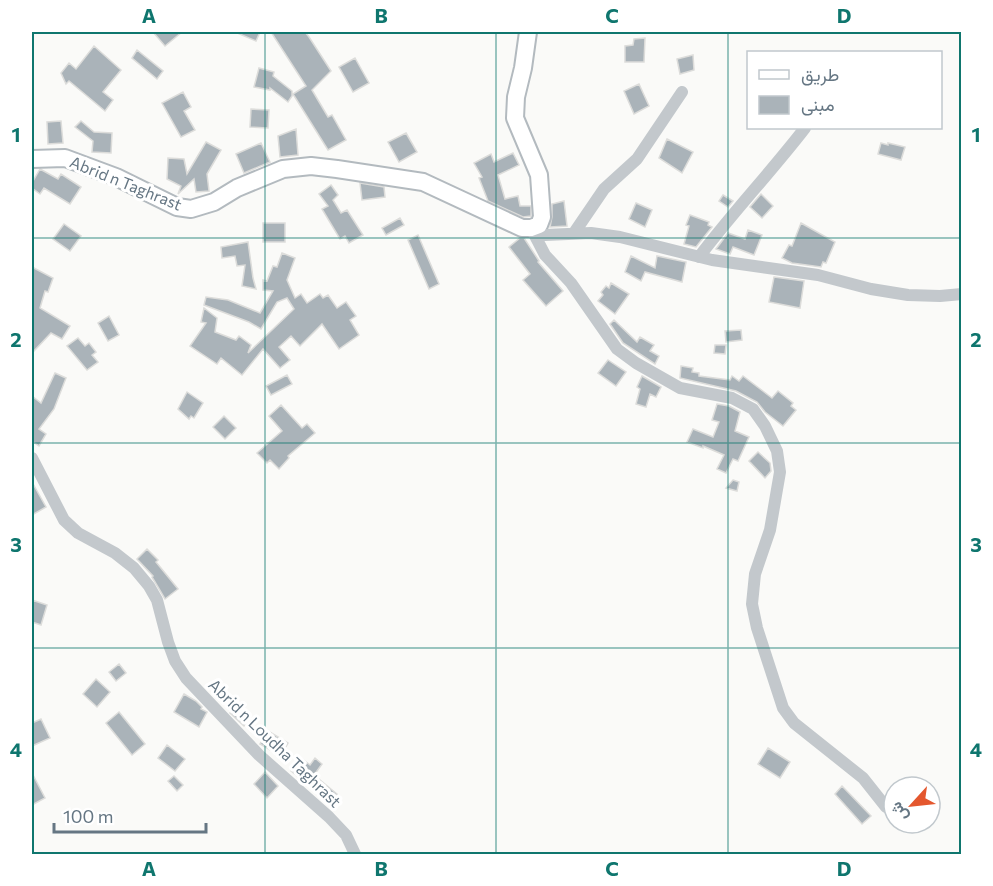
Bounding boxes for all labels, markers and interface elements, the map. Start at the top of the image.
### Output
text: A [142,3,156,27]
text: B [374,3,388,27]
text: C [605,3,619,27]
text: D [837,3,851,27]
legend [747,51,942,129]
text: طريق [801,63,839,86]
text: مبنى [801,93,835,116]
text: 1 [11,122,21,146]
text: 1 [971,122,981,146]
street label: Abrid n Taghrast [67,151,185,214]
text: 2 [10,327,22,351]
text: 2 [970,327,982,351]
text: 3 [10,532,22,556]
text: 3 [970,532,982,556]
street label: Abrid n Loudha Taghrast [205,674,346,811]
text: 4 [10,737,22,761]
text: 4 [970,737,982,761]
north arrow [882,775,942,835]
scale bar [54,796,206,834]
text: ش [885,799,912,825]
text: 100 m [63,805,113,827]
text: A [142,856,156,880]
text: B [374,856,388,880]
text: C [605,856,619,880]
text: D [837,856,851,880]

